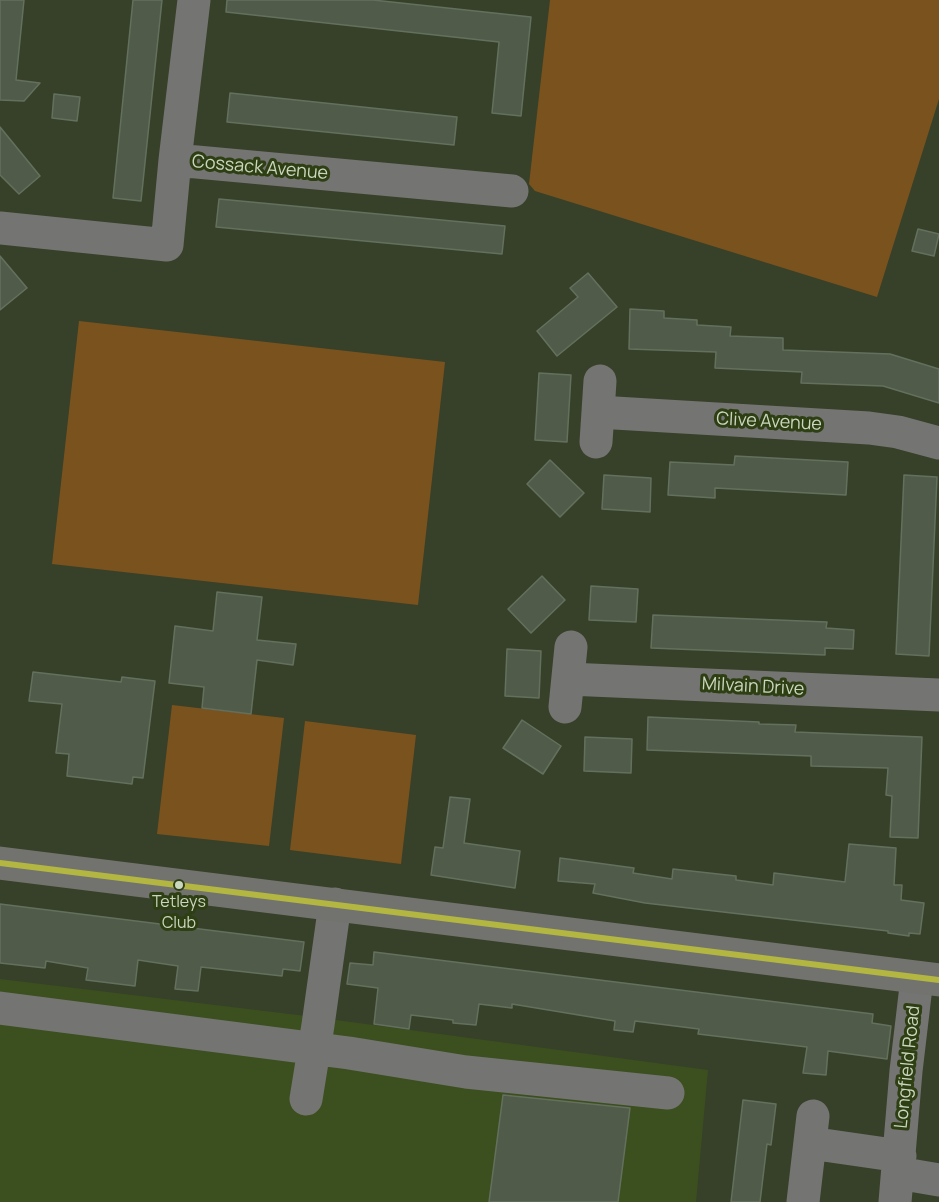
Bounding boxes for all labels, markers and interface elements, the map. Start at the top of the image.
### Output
street label: Cossack Avenue [191,151,329,185]
street label: Clive Avenue [716,408,822,436]
street label: Milvain Drive [701,674,805,700]
marker: Tetleys Club [173,879,185,891]
place label: Tetleys Club [152,893,206,931]
street label: Longfield Road [891,1004,925,1130]

